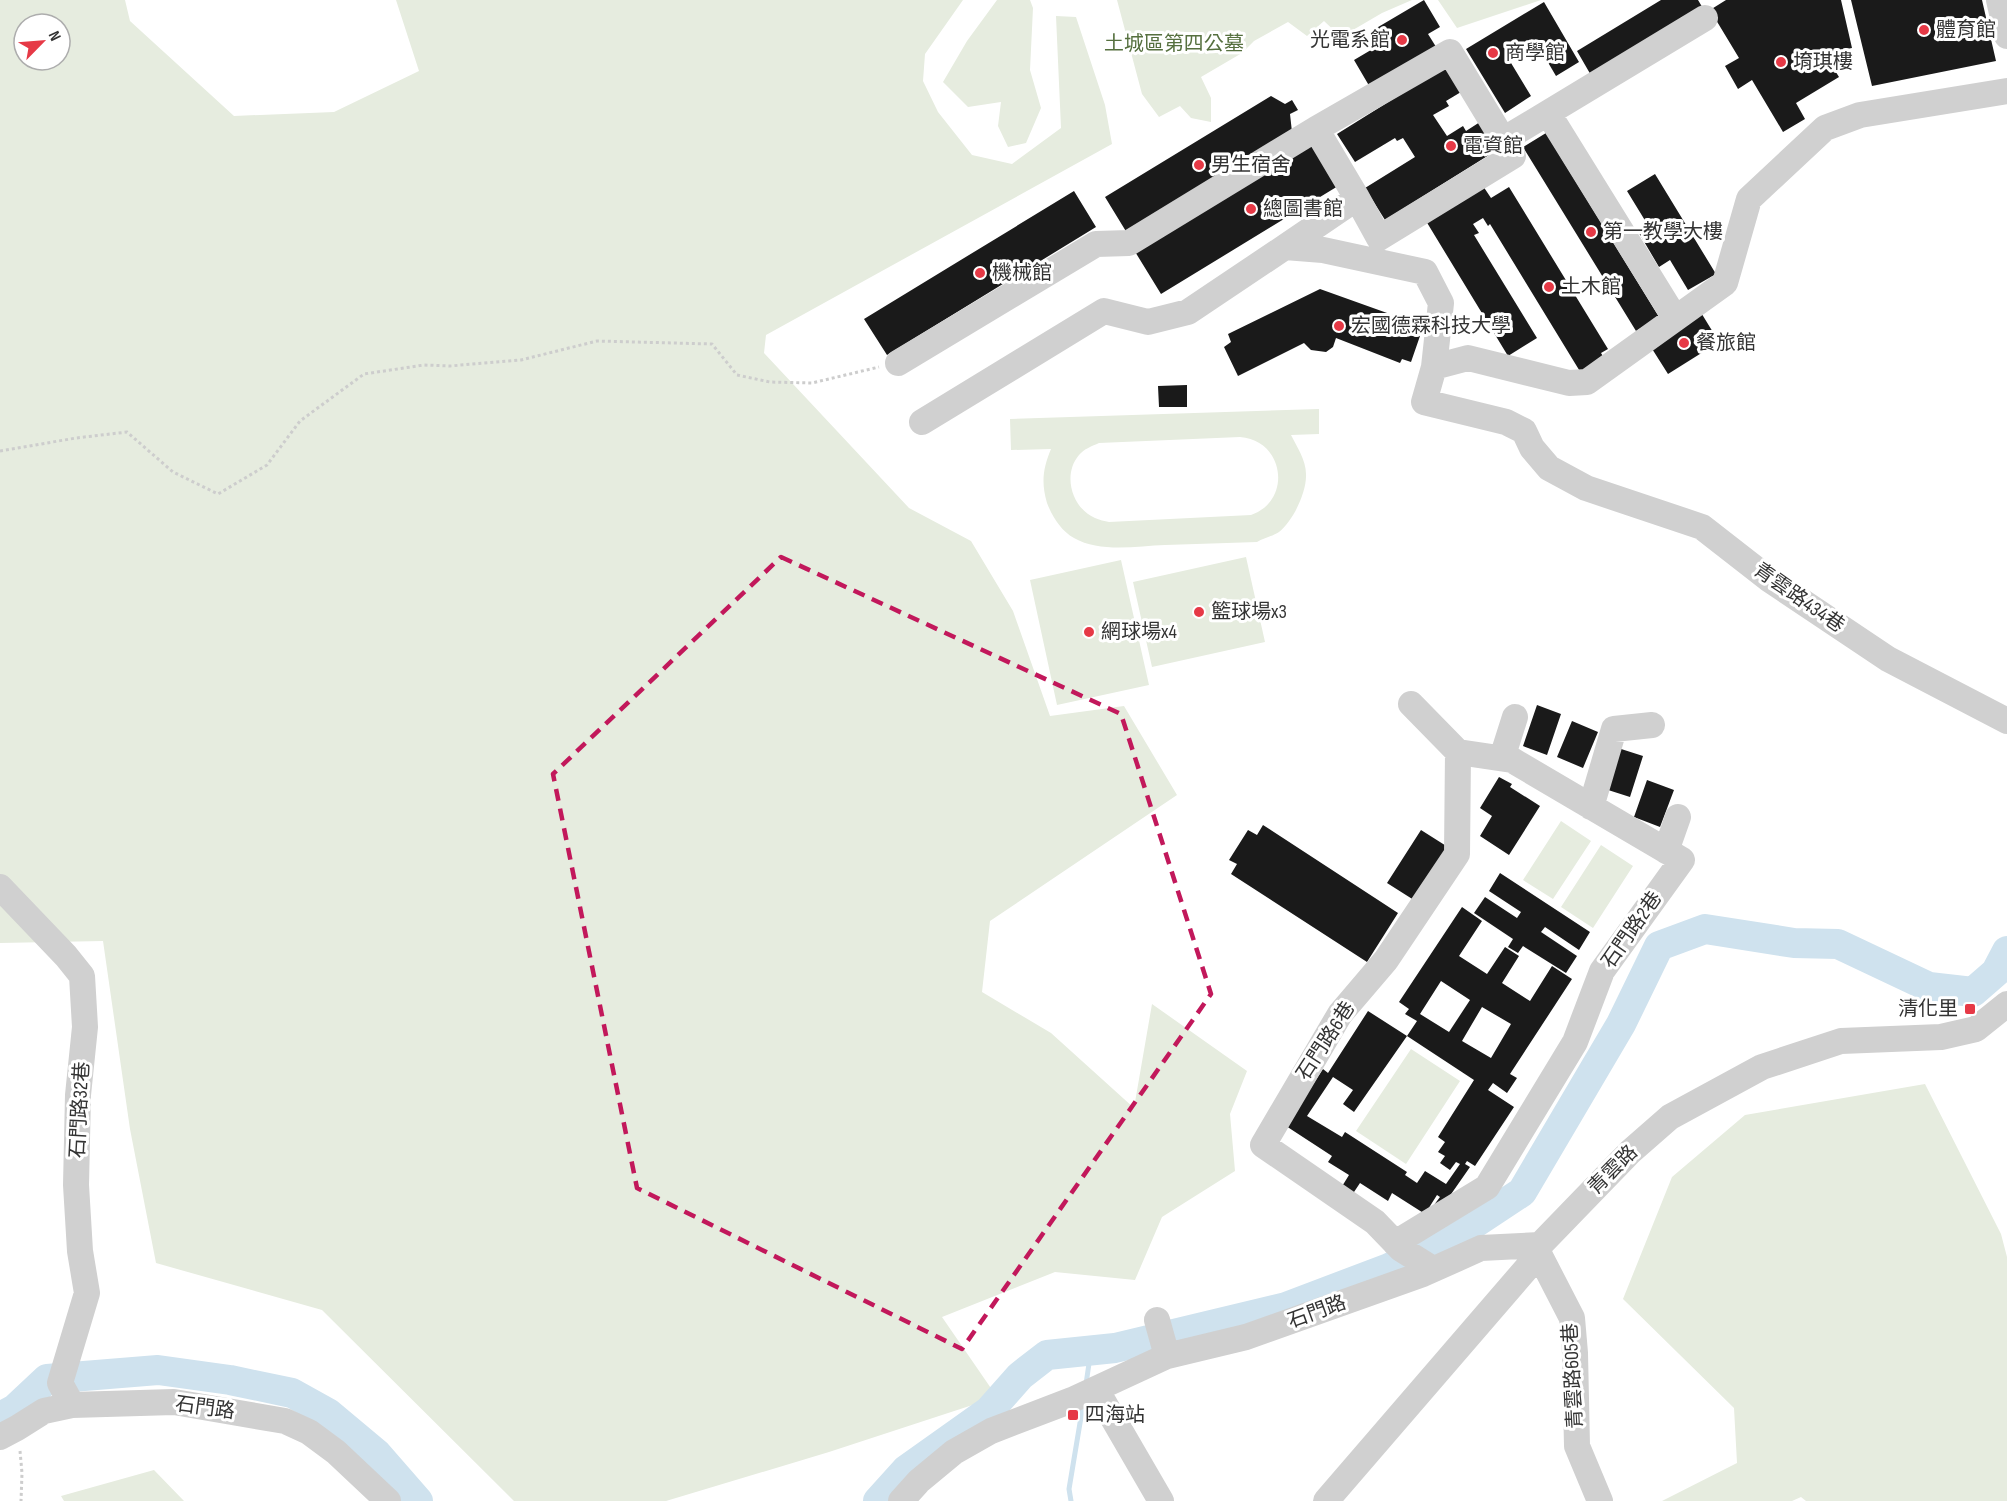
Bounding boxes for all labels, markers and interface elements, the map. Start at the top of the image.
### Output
north arrow [12,12,72,72]
place label: 體育館 [1936,18,1996,42]
marker: 體育館 [1917,23,1931,37]
text: N [44,28,65,44]
place label: 光電系館 [1310,28,1390,52]
park label: 土城區第四公墓 [1104,32,1244,56]
marker: 光電系館 [1395,33,1409,47]
place label: 商學館 [1505,41,1565,65]
marker: 商學館 [1486,46,1500,60]
place label: 堉琪樓 [1793,50,1853,74]
marker: 堉琪樓 [1774,55,1788,69]
place label: 電資館 [1463,134,1523,158]
marker: 電資館 [1444,139,1458,153]
place label: 男生宿舍 [1211,153,1291,177]
marker: 男生宿舍 [1192,158,1206,172]
place label: 總圖書館 [1263,197,1343,221]
marker: 總圖書館 [1244,202,1258,216]
place label: 第一教學大樓 [1603,220,1723,244]
marker: 第一教學大樓 [1584,225,1598,239]
place label: 機械館 [992,261,1052,285]
marker: 機械館 [973,266,987,280]
place label: 土木館 [1561,275,1621,299]
marker: 土木館 [1542,280,1556,294]
place label: 宏國德霖科技大學 [1351,314,1511,338]
marker: 宏國德霖科技大學 [1332,319,1346,333]
place label: 餐旅館 [1696,331,1756,355]
marker: 餐旅館 [1677,336,1691,350]
street label: 青雲路434巷 [1749,558,1849,638]
place label: 籃球場x3 [1211,600,1287,624]
marker: 籃球場x3 [1192,605,1206,619]
place label: 網球場x4 [1101,620,1177,644]
marker: 網球場x4 [1082,625,1096,639]
street label: 石門路2巷 [1597,887,1667,973]
street label: 石門路6巷 [1292,997,1360,1085]
place label: 清化里 [1898,997,1958,1021]
marker: 清化里 [1963,1002,1977,1016]
street label: 石門路32巷 [65,1061,95,1159]
street label: 青雲路 [1583,1140,1643,1200]
street label: 石門路 [1285,1290,1349,1334]
street label: 青雲路605巷 [1558,1323,1588,1429]
street label: 石門路 [174,1392,236,1424]
place label: 四海站 [1085,1403,1145,1427]
marker: 四海站 [1066,1408,1080,1422]

